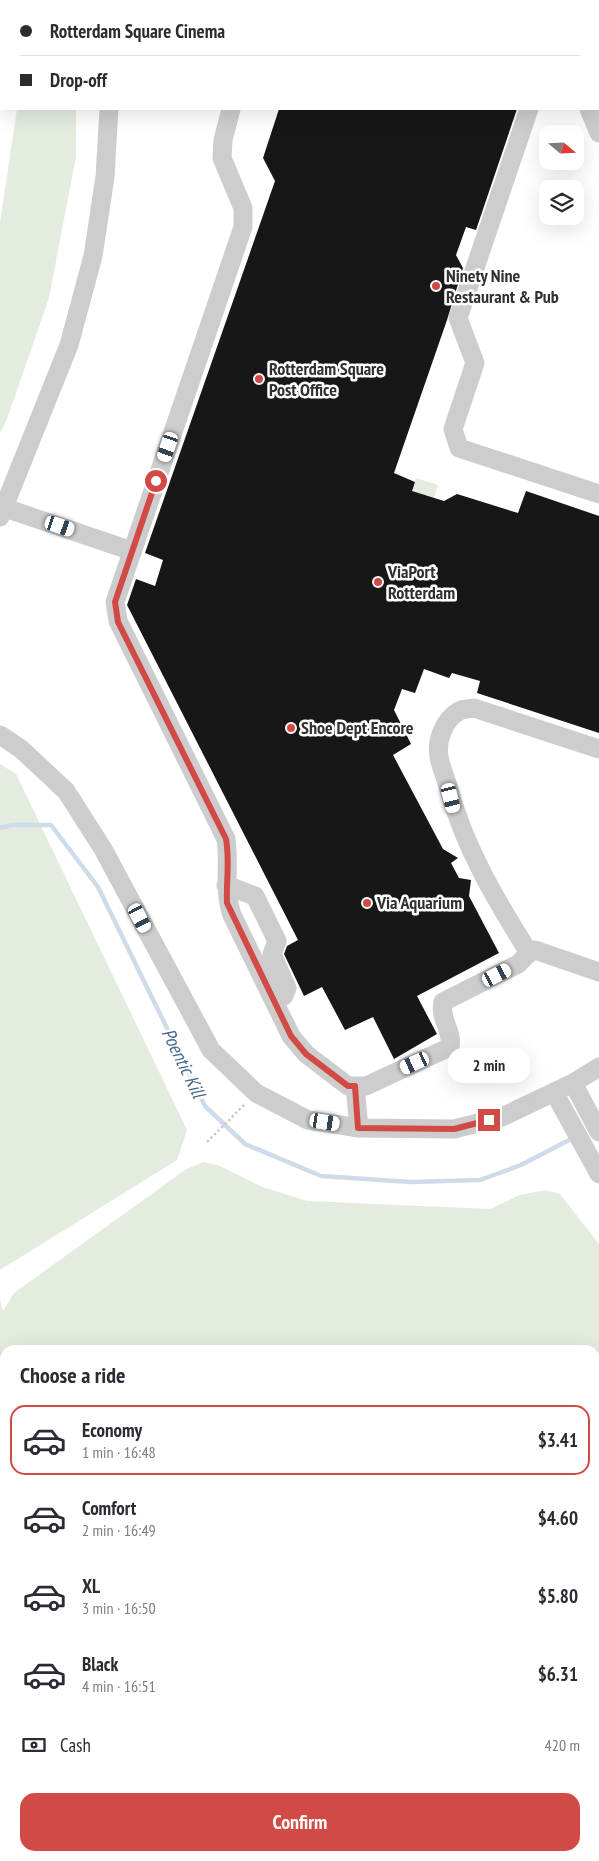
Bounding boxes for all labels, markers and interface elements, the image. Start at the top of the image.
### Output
text: Rotterdam Square Cinema [50,19,225,43]
text: Drop-off [50,68,107,92]
north arrow [539,125,584,170]
map controls [539,125,584,225]
button: layers [539,180,584,225]
place label: Ninety Nine Restaurant & Pub [446,264,559,308]
marker: Ninety Nine Restaurant & Pub [430,280,442,292]
place label: Rotterdam Square Post Office [269,357,384,401]
marker: Rotterdam Square Post Office [253,373,265,385]
car [156,430,179,464]
route start [145,470,167,492]
car [43,514,76,538]
place label: ViaPort Rotterdam [387,560,455,604]
marker: ViaPort Rotterdam [372,576,384,588]
place label: Shoe Dept Encore [301,716,414,739]
marker: Shoe Dept Encore [285,722,297,734]
car [440,782,461,814]
place label: Via Aquarium [376,891,462,914]
marker: Via Aquarium [361,897,373,909]
car [126,901,153,935]
car [480,962,513,988]
water label: Poentic Kill [157,1024,212,1103]
callout: 2 min [448,1048,530,1082]
car [398,1050,431,1076]
text: 2 min [473,1055,505,1075]
route end [478,1109,500,1131]
car [309,1112,340,1132]
text: Choose a ride [20,1361,125,1389]
icon: car [22,1418,67,1463]
text: Economy [82,1418,142,1442]
text: $3.41 [538,1428,578,1452]
text: 1 min · 16:48 [82,1442,156,1462]
icon: car [22,1496,67,1541]
text: Comfort [82,1496,136,1520]
text: $4.60 [538,1506,578,1530]
text: 2 min · 16:49 [82,1520,156,1540]
icon: car [22,1574,67,1619]
text: XL [82,1574,100,1598]
text: $5.80 [538,1584,578,1608]
text: 3 min · 16:50 [82,1598,156,1618]
icon: car [22,1652,67,1697]
text: Black [82,1652,118,1676]
text: $6.31 [538,1662,578,1686]
text: 4 min · 16:51 [82,1676,156,1696]
icon: cash [20,1731,48,1759]
text: Cash [60,1733,91,1757]
text: 420 m [545,1735,580,1755]
button: Confirm [20,1793,580,1851]

